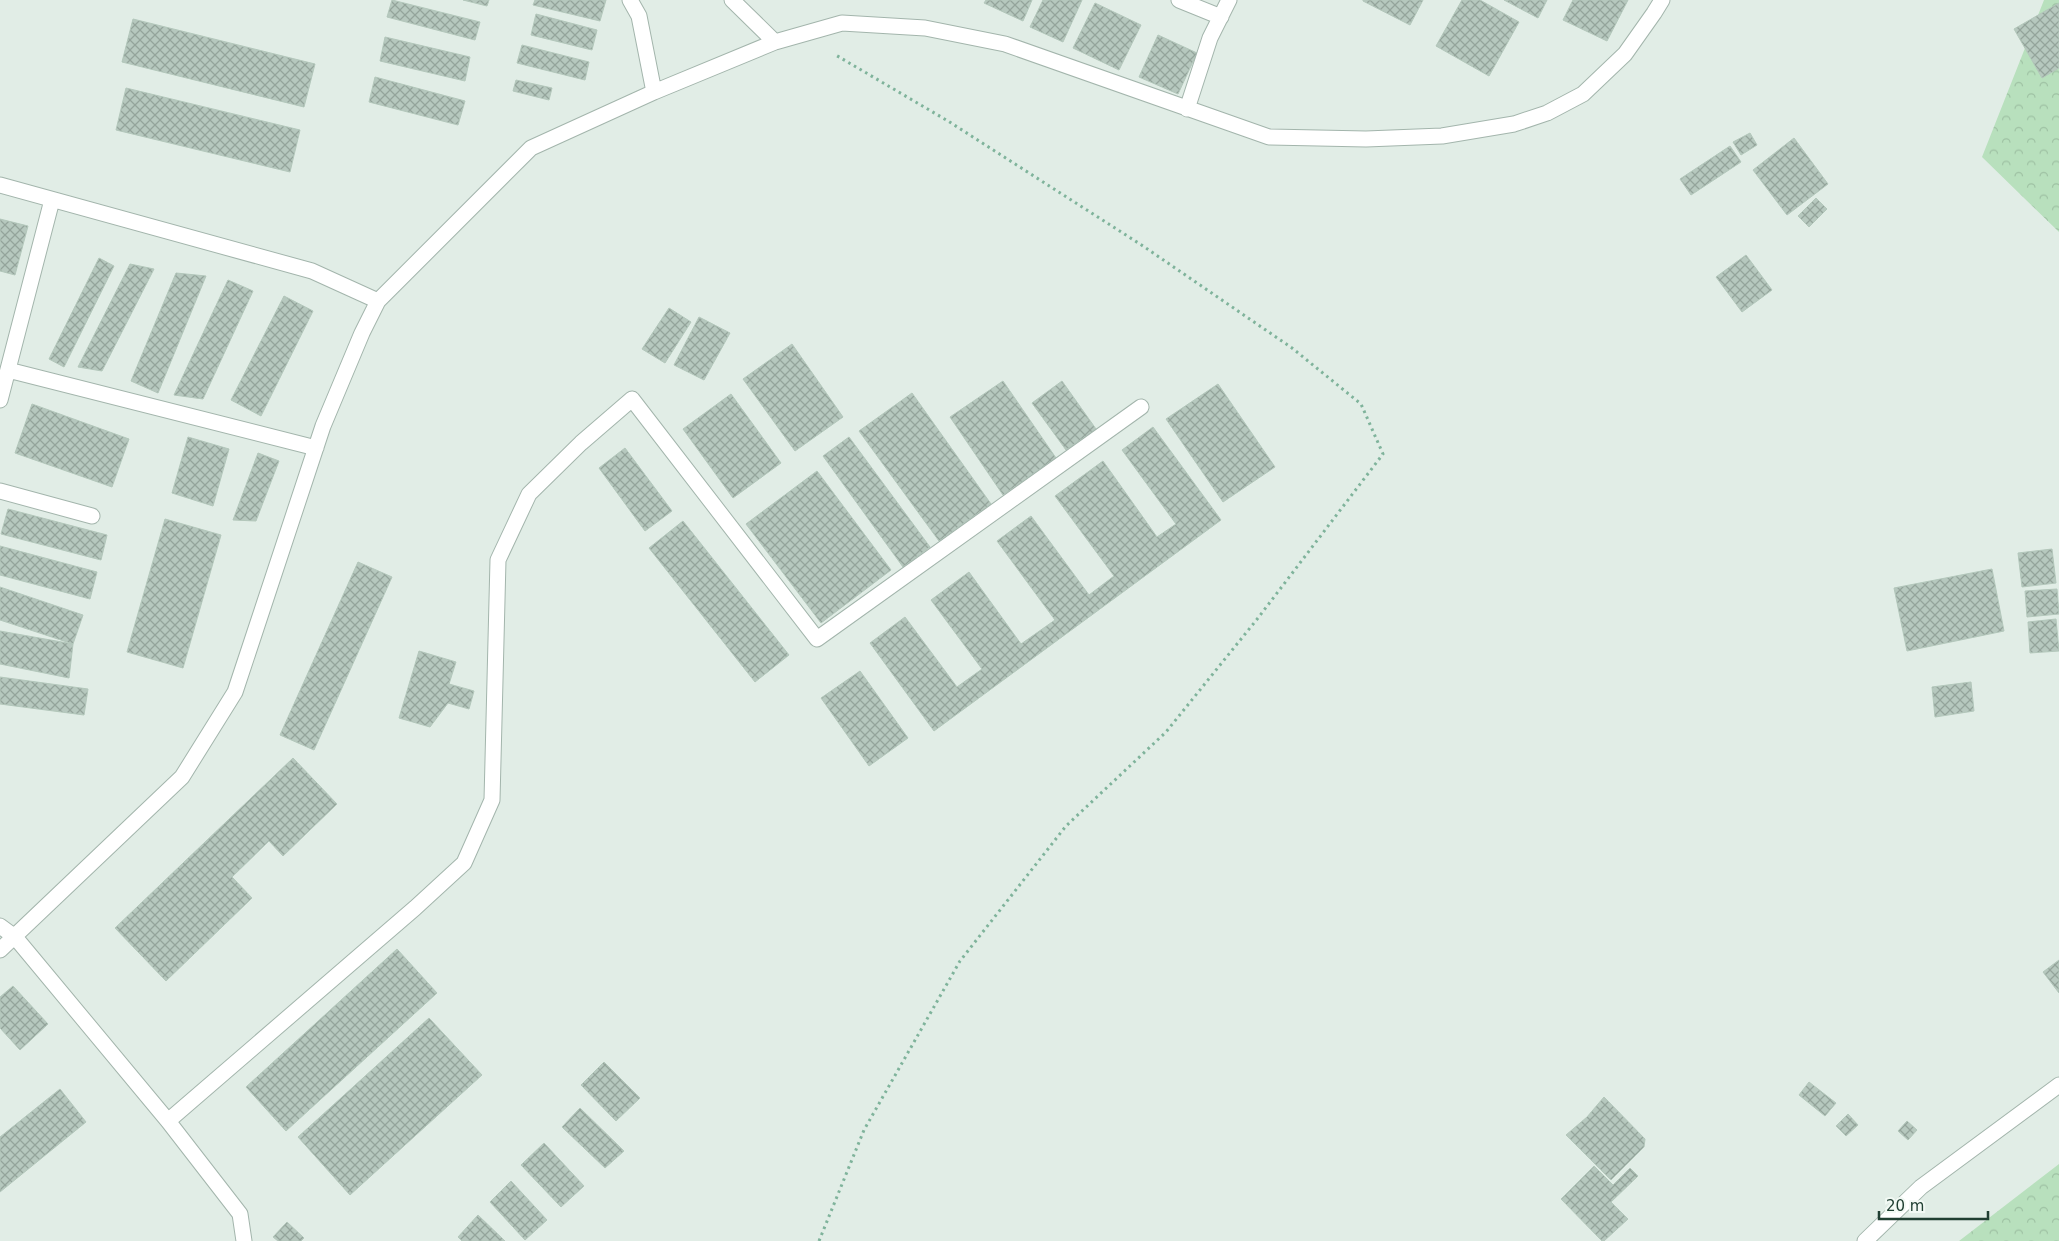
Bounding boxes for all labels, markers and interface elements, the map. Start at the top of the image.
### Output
scale bar [1879,1188,1988,1220]
text: 20 m [1886,1197,1924,1215]

